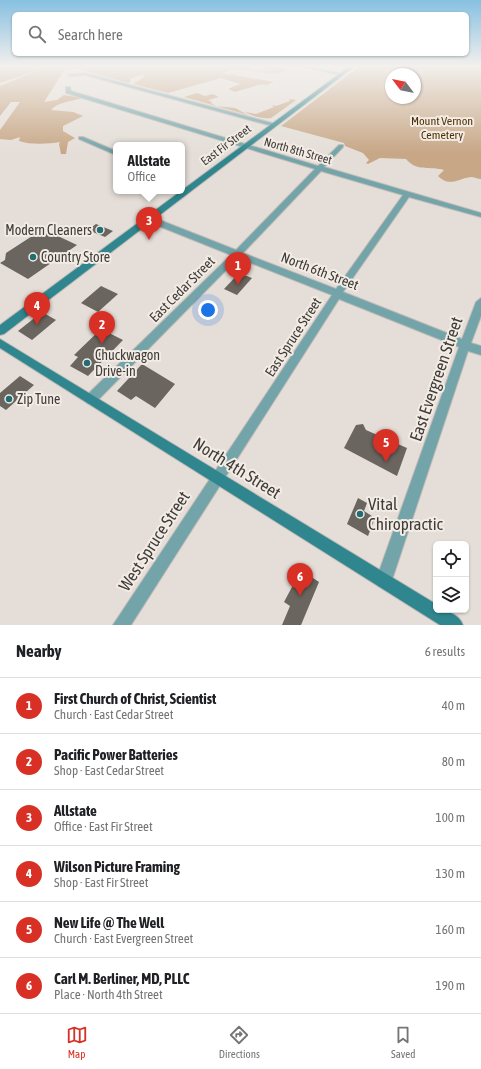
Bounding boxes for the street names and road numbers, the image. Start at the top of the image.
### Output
street label: East Fir Street [198,121,254,168]
street label: North 8th Street [262,135,334,168]
street label: North 6th Street [279,249,361,293]
street label: East Cedar Street [146,253,218,325]
street label: East Spruce Street [262,295,324,379]
street label: East Evergreen Street [405,314,467,444]
street label: North 4th Street [190,433,284,503]
street label: West Spruce Street [114,487,194,595]

